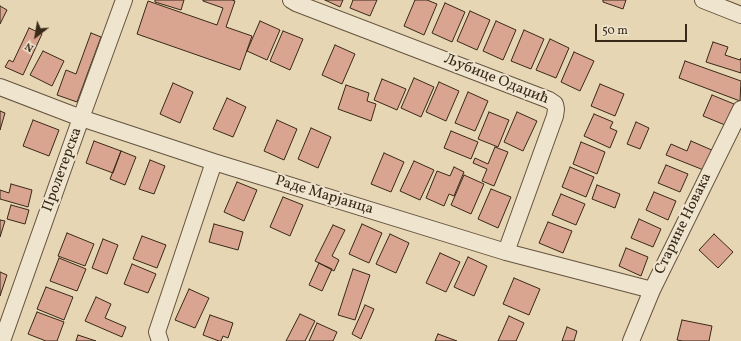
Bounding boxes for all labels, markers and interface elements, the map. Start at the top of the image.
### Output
north arrow [16,16,56,56]
scale bar [597,16,689,42]
text: 50 m [602,23,628,39]
text: N [22,38,37,55]
street label: Љубице Одаџић [441,51,551,109]
street label: Пролетерска [39,125,87,215]
street label: Старине Новака [652,170,716,278]
street label: Раде Марјанца [273,172,375,220]

